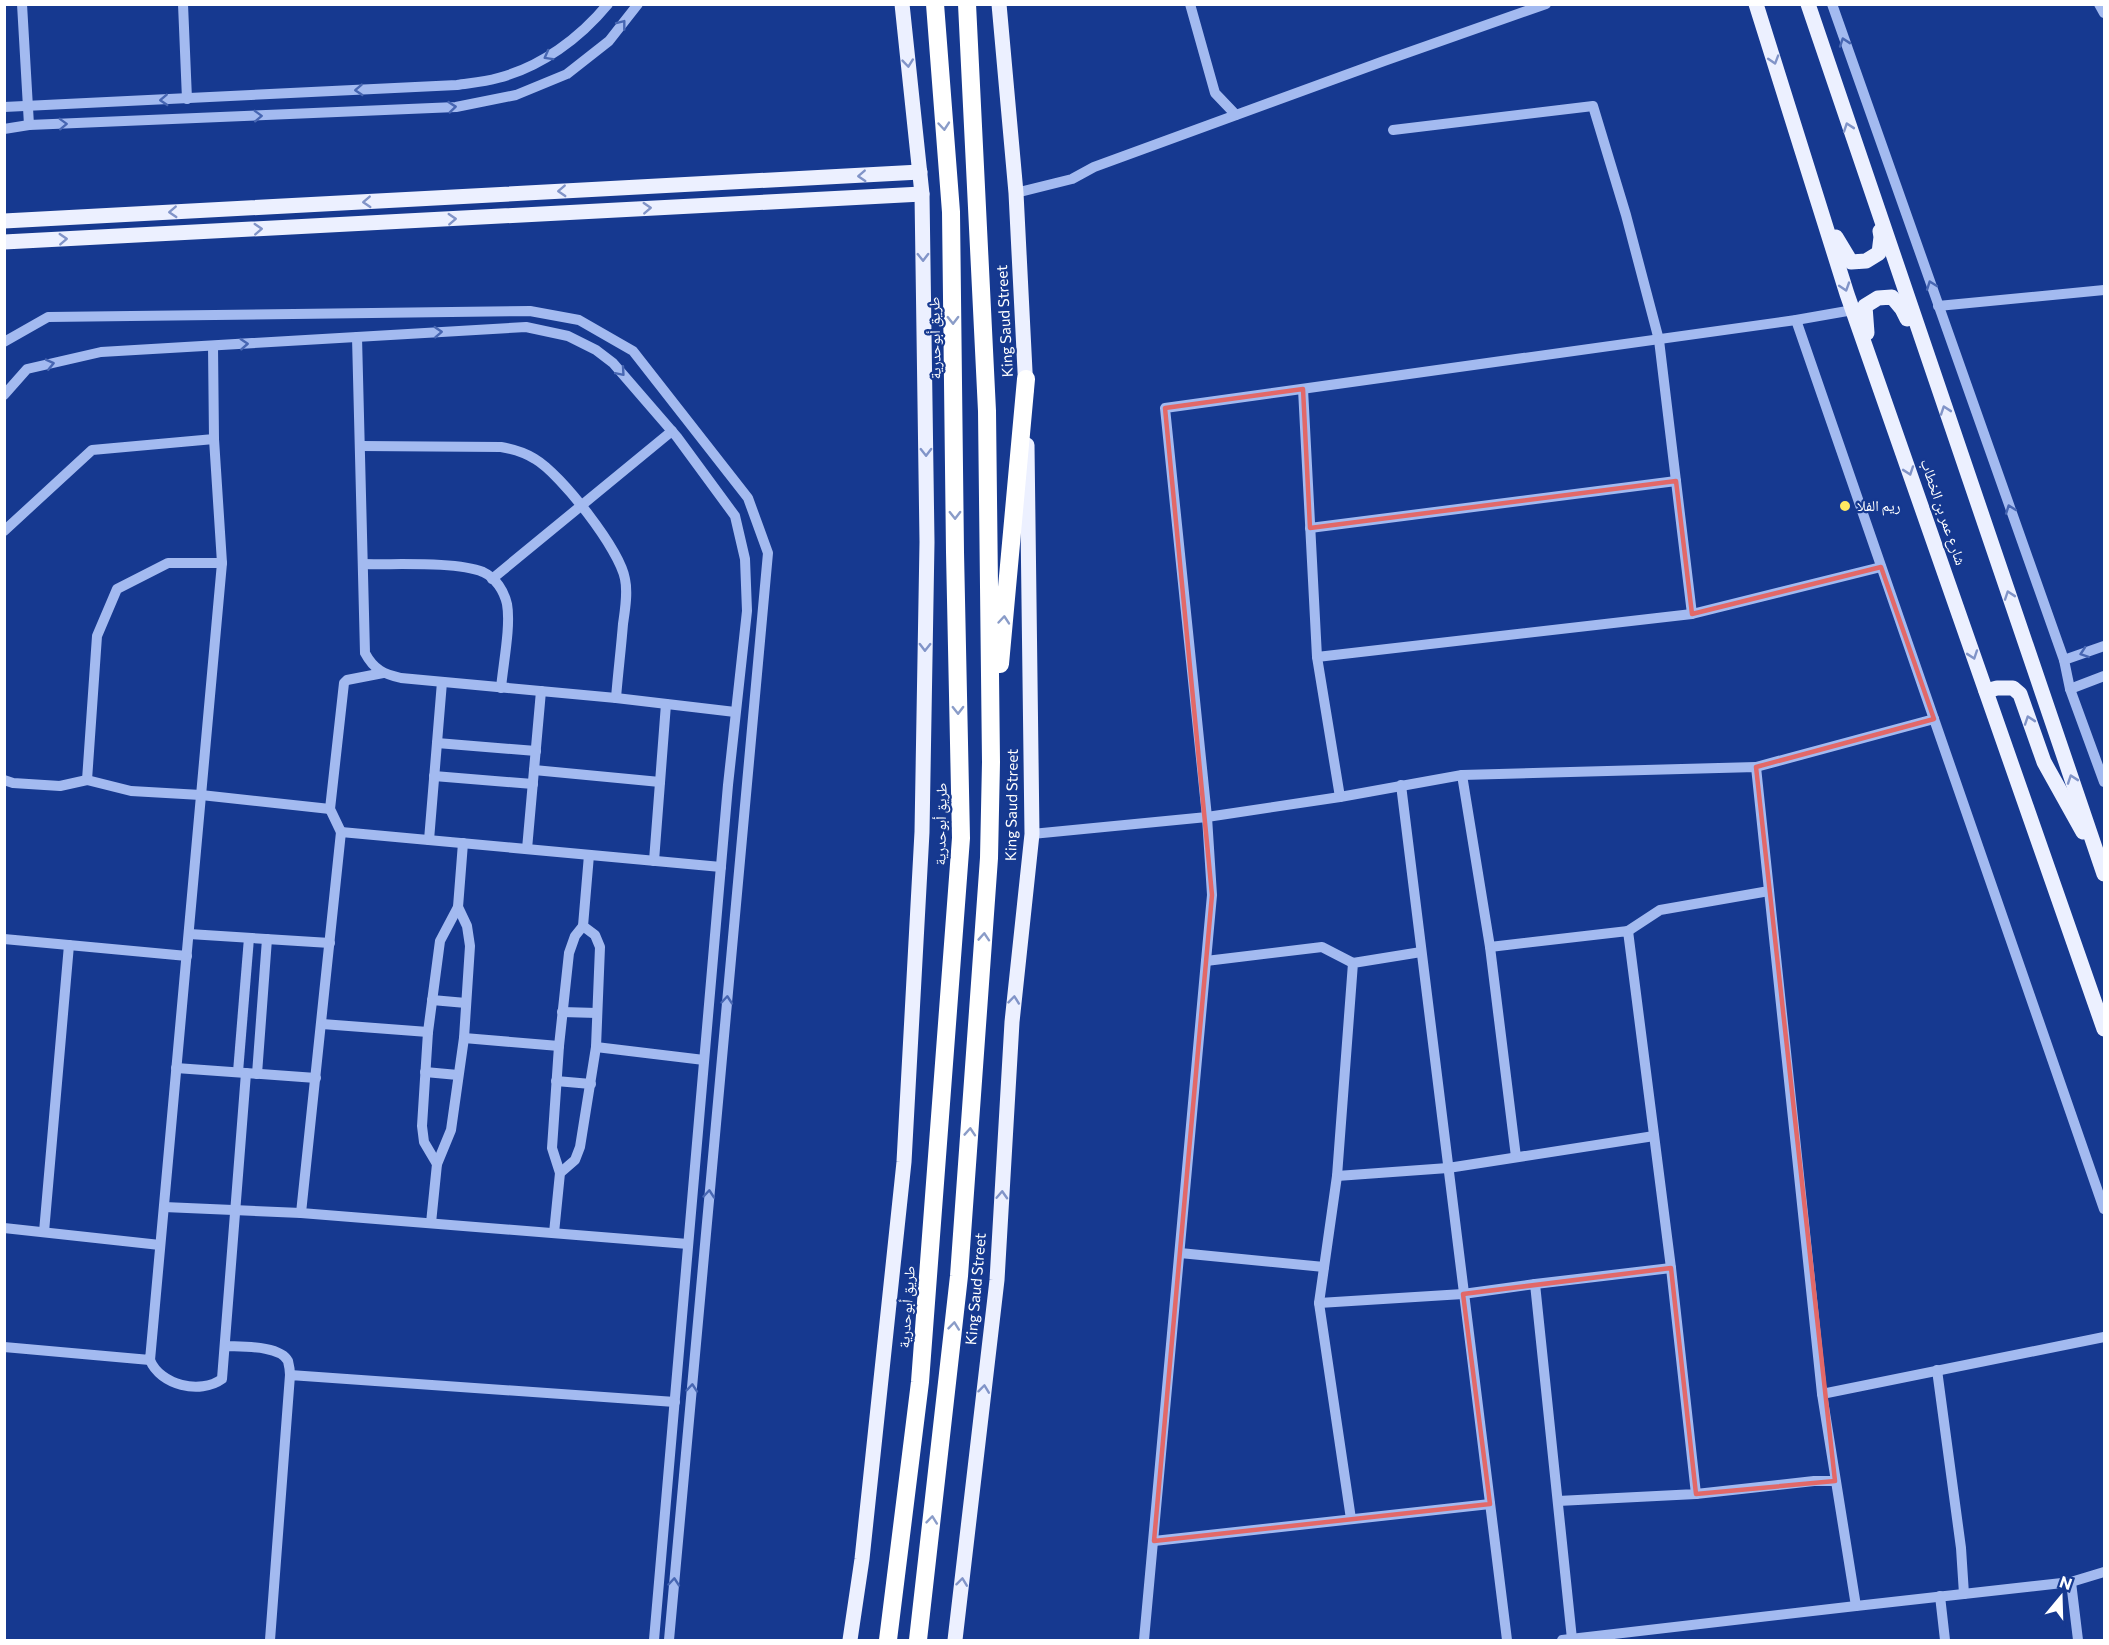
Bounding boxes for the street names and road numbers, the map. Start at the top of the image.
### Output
street label: King Saud Street [992,264,1016,378]
street label: طريق أبوحدرية [924,296,946,380]
street label: شارع عمر بن الخطاب [1915,456,1971,568]
street label: King Saud Street [1001,749,1021,861]
street label: طريق أبوحدرية [930,782,952,866]
street label: King Saud Street [961,1232,989,1346]
street label: طريق أبوحدرية [894,1265,920,1349]

